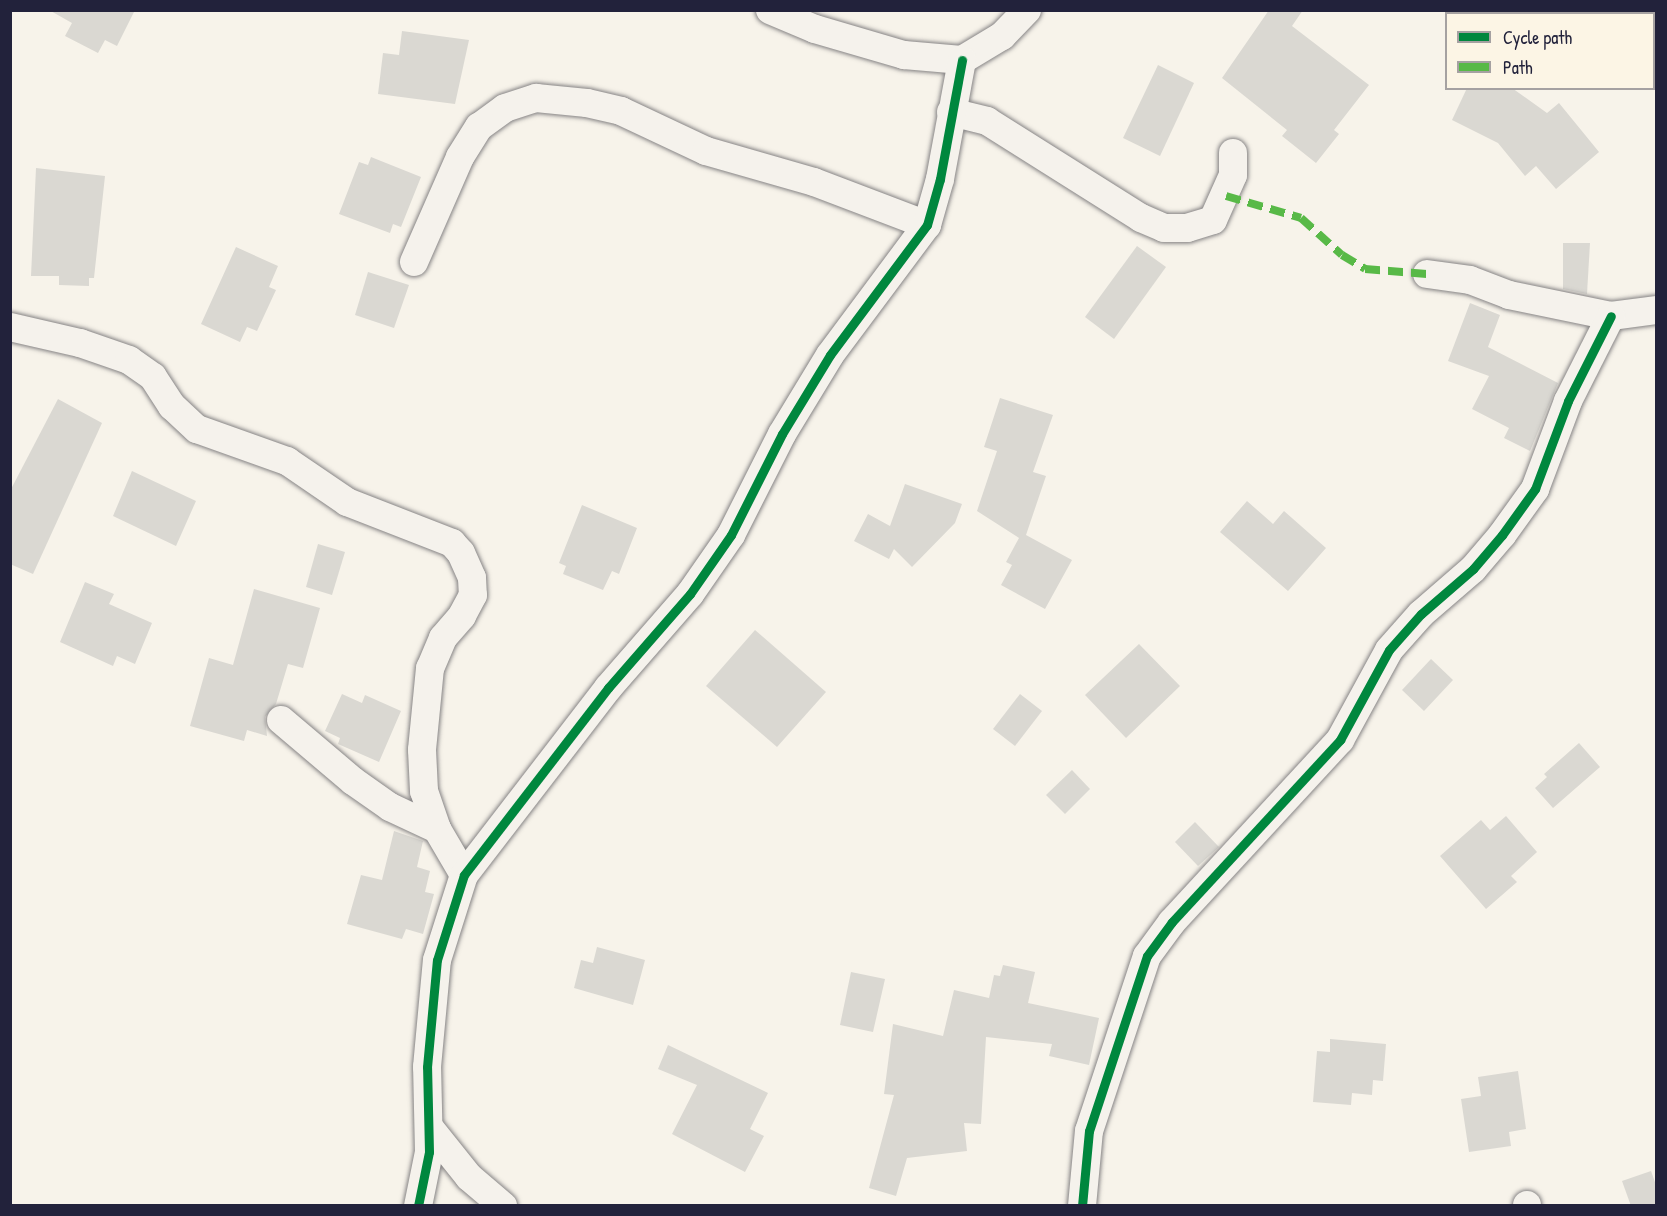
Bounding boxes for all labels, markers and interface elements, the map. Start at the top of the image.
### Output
legend [1445,12,1655,90]
text: Cycle path [1503,25,1572,50]
text: Path [1503,55,1532,80]

